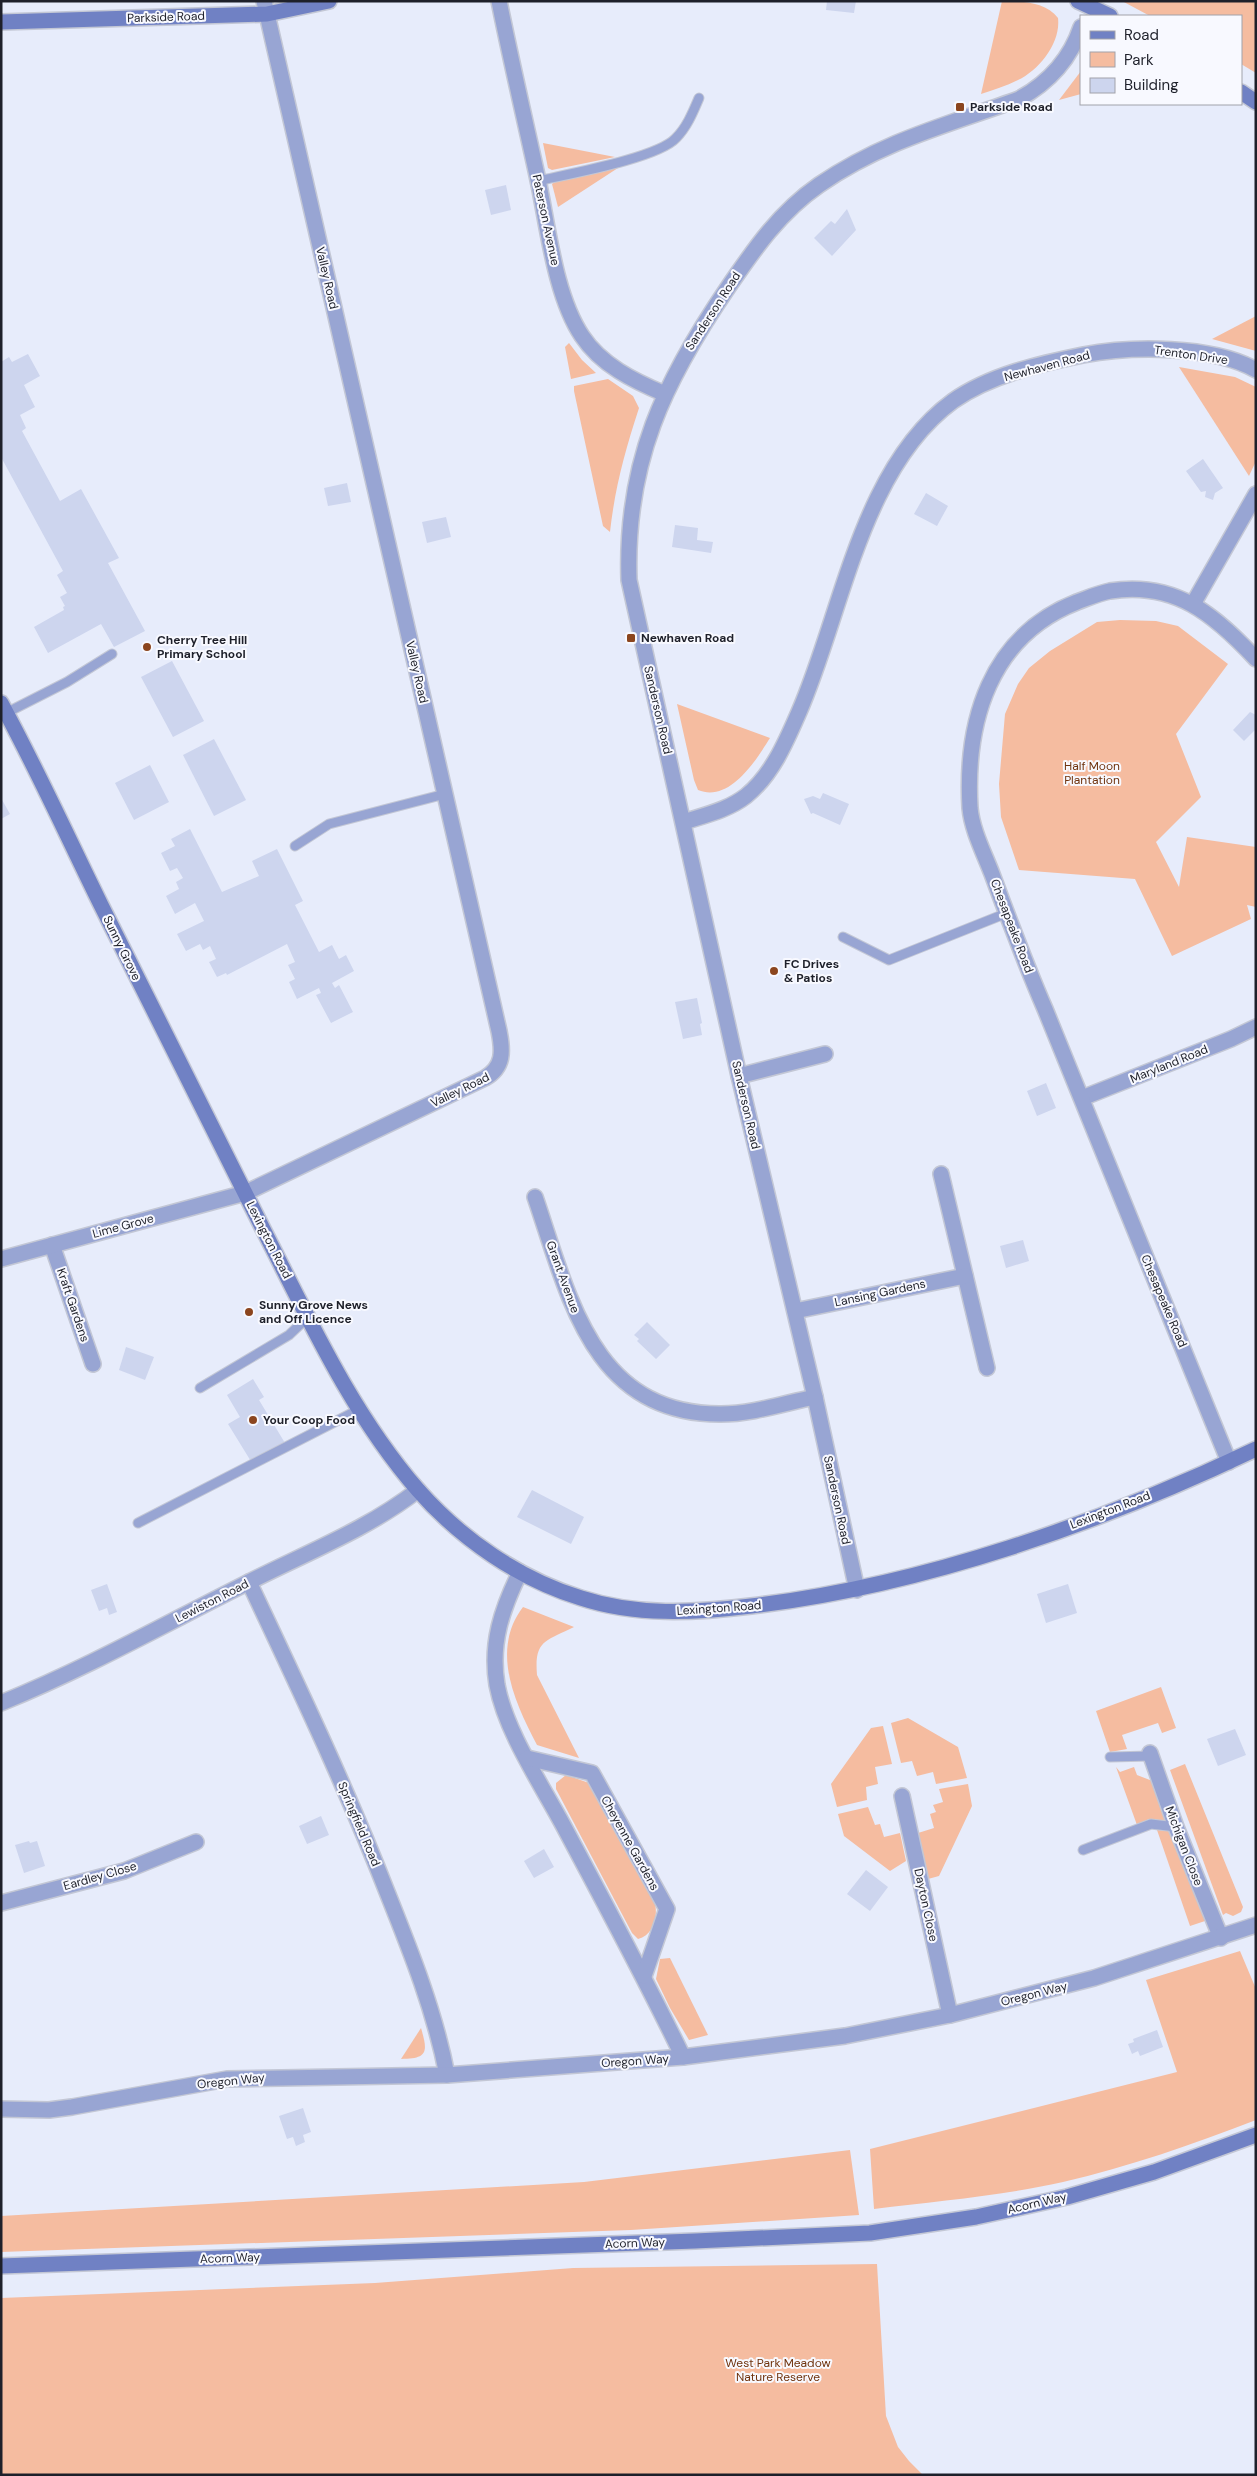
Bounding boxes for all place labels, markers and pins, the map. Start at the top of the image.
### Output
place label: Parkside Road [970,99,1053,115]
marker: Parkside Road [954,101,966,113]
place label: Newhaven Road [641,630,734,646]
place label: Cherry Tree Hill Primary School [157,632,247,662]
marker: Newhaven Road [625,632,637,644]
marker: Cherry Tree Hill Primary School [141,641,153,653]
place label: FC Drives & Patios [784,956,839,986]
marker: FC Drives & Patios [768,965,780,977]
place label: Sunny Grove News and Off Licence [259,1297,368,1327]
marker: Sunny Grove News and Off Licence [243,1306,255,1318]
place label: Your Coop Food [263,1412,355,1428]
marker: Your Coop Food [247,1414,259,1426]

